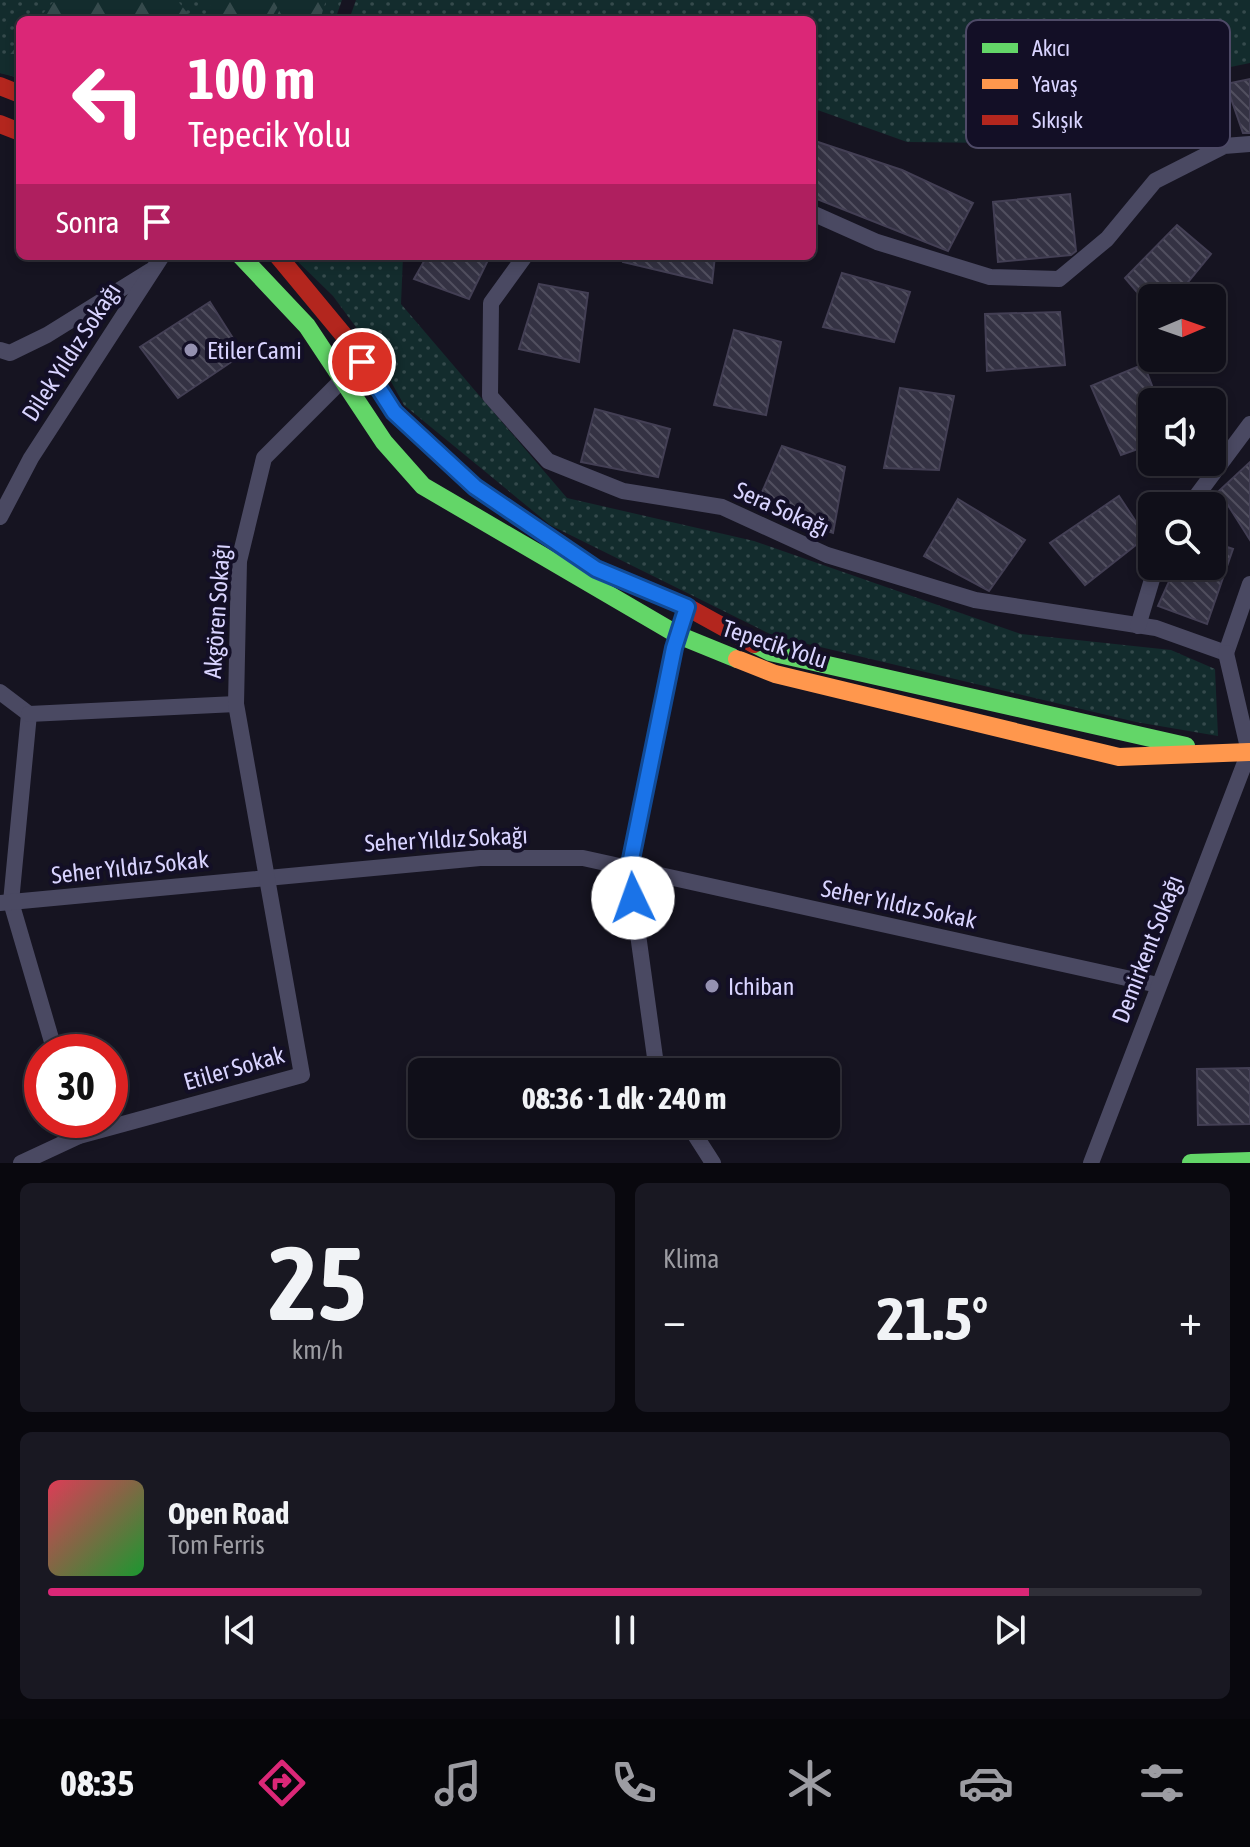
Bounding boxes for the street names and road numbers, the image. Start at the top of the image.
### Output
street label: Dilek Yıldız Sokağı [16,278,126,426]
street label: Sera Sokağı [730,476,834,542]
street label: Akgören Sokağı [199,543,235,679]
street label: Tepecik Yolu [719,614,831,674]
street label: Seher Yıldız Sokağı [364,821,528,857]
street label: Seher Yıldız Sokak [50,845,210,889]
street label: Demirkent Sokağı [1106,871,1188,1027]
street label: Seher Yıldız Sokak [819,874,979,934]
street label: Etiler Sokak [180,1041,288,1095]

